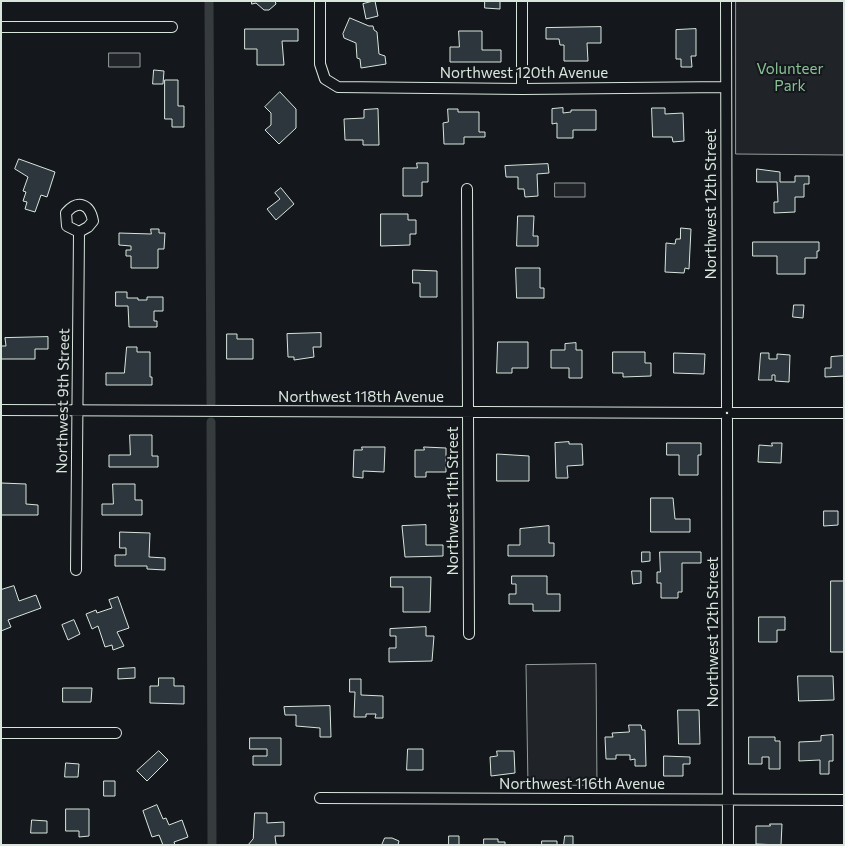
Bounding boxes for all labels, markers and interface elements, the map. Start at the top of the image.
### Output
park label: Volunteer Park [757,60,823,95]
street label: Northwest 120th Avenue [440,64,608,82]
street label: Northwest 12th Street [702,128,720,280]
street label: Northwest 9th Street [53,328,73,474]
street label: Northwest 118th Avenue [278,388,444,406]
street label: Northwest 11th Street [444,426,462,576]
street label: Northwest 12th Street [704,556,722,708]
street label: Northwest 116th Avenue [499,775,665,793]

